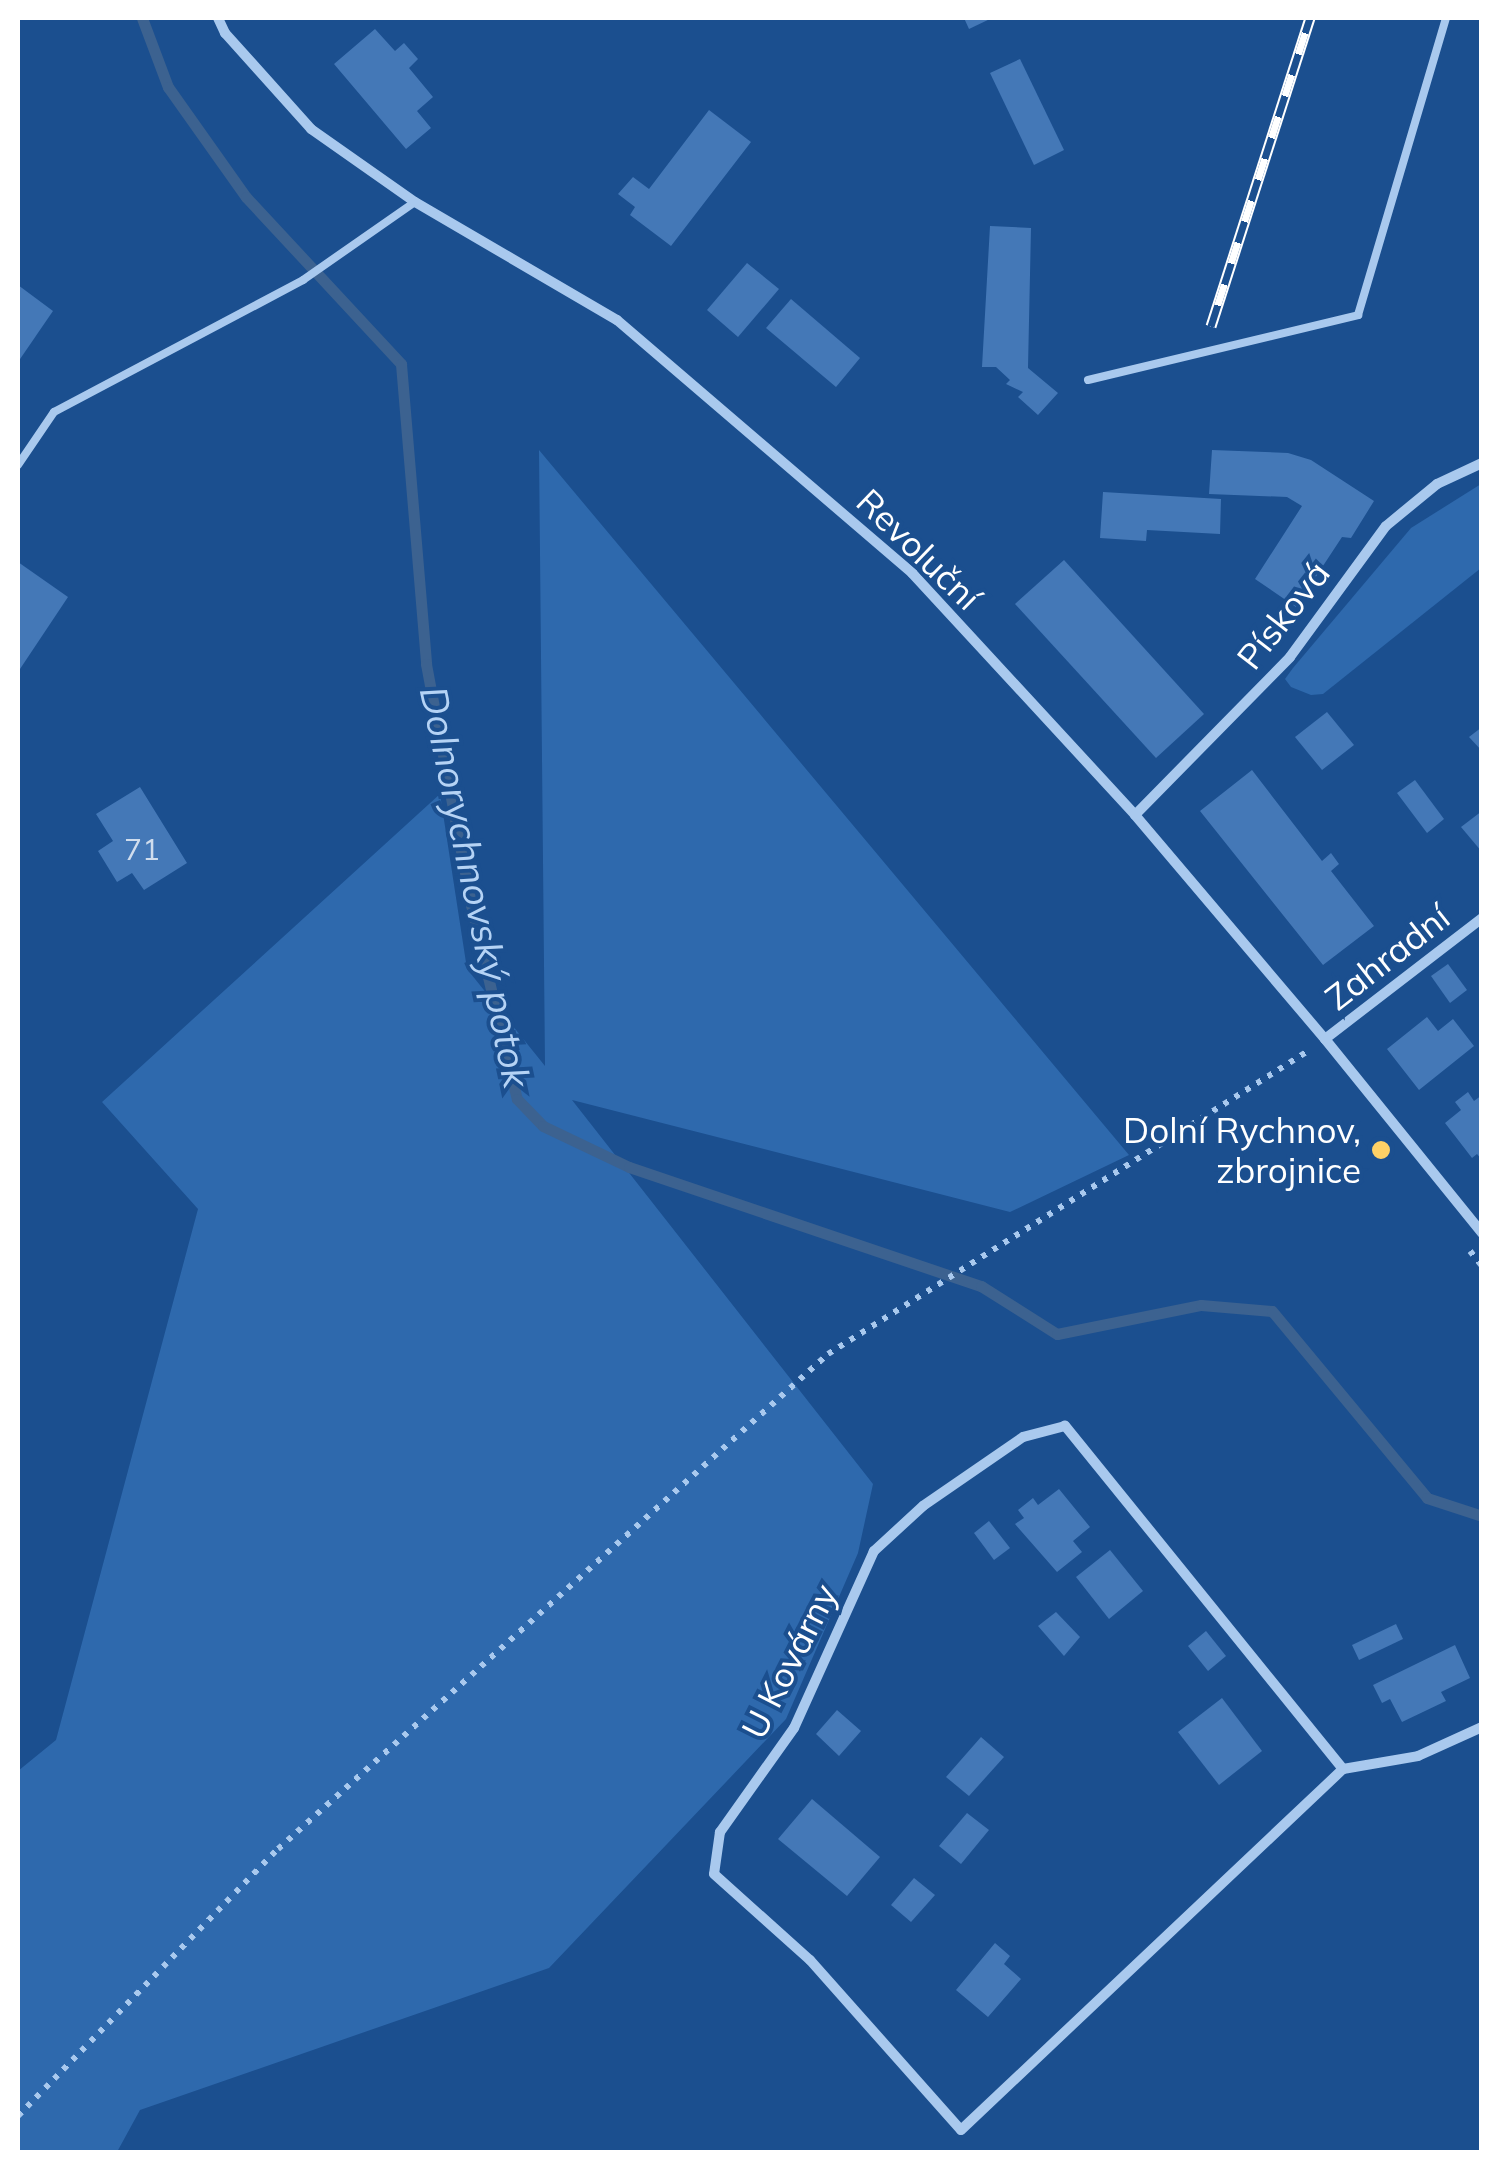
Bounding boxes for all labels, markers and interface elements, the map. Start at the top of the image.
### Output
street label: Revoluční [848,480,990,618]
street label: Písková [1228,553,1338,677]
water label: Dolnorychnovský potok [410,682,540,1092]
house number: 71 [124,831,160,867]
street label: Zahradní [1317,896,1457,1018]
place label: Dolní Rychnov, zbrojnice [1123,1109,1361,1191]
marker: Dolní Rychnov, zbrojnice [1370,1139,1392,1161]
street label: U Kovárny [732,1577,846,1745]

